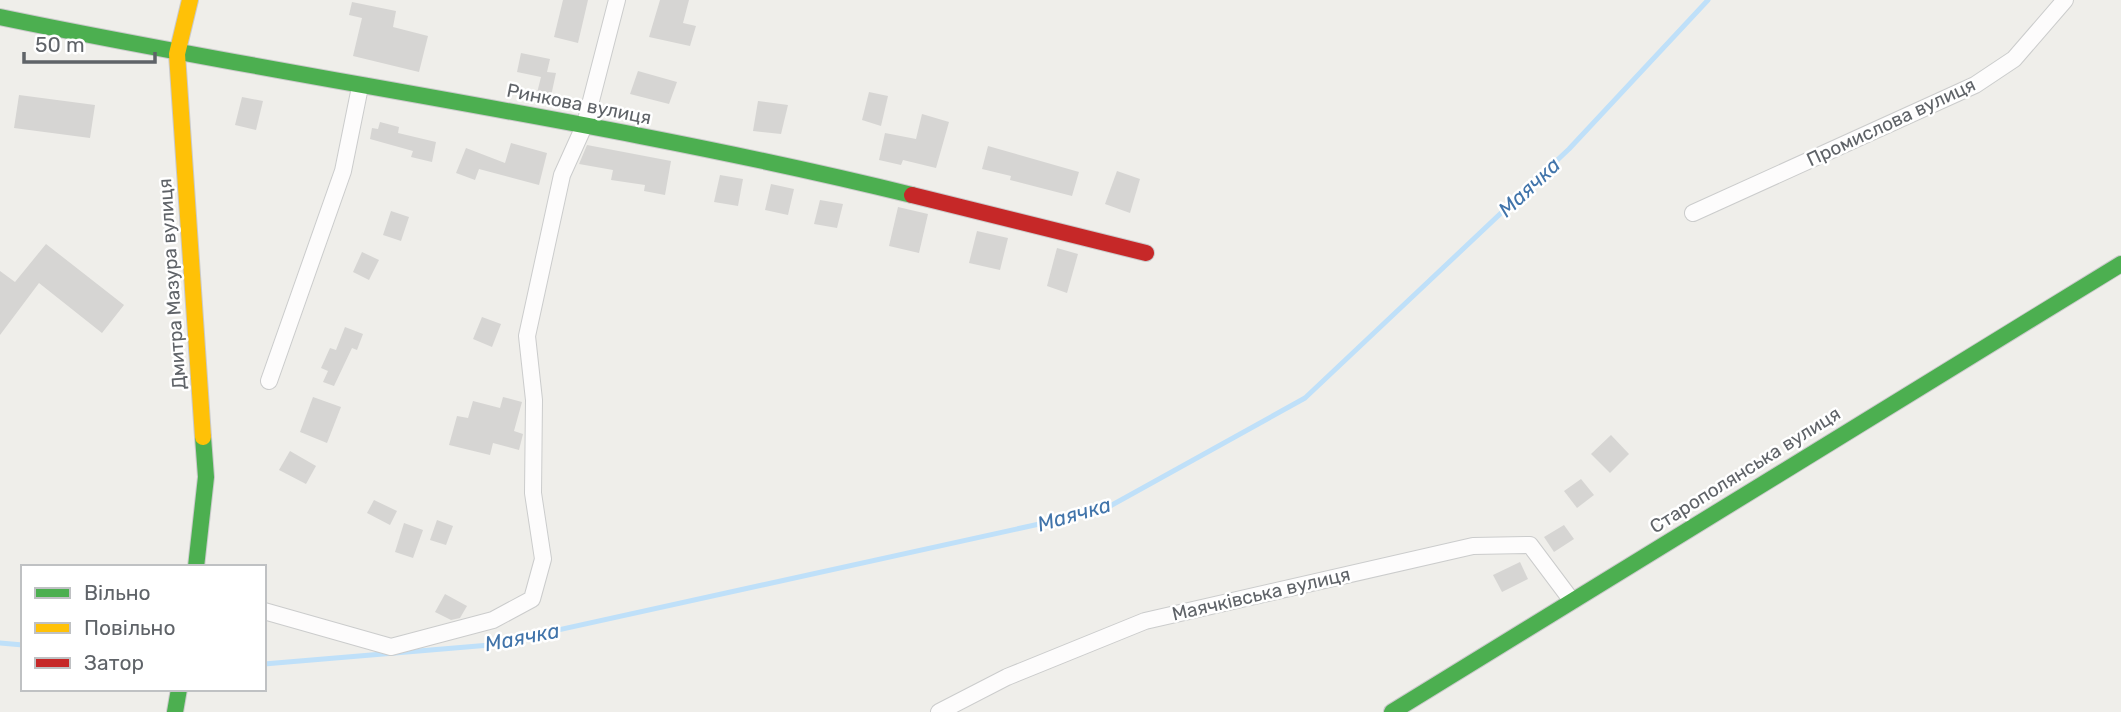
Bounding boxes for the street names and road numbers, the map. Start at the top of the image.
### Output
street label: Промислова вулиця [1803,73,1979,171]
street label: Ринкова вулиця [505,79,653,129]
street label: Дмитра Мазура вулиця [153,178,191,390]
street label: Старополянська вулиця [1645,402,1845,538]
street label: Маячківська вулиця [1170,562,1352,626]

